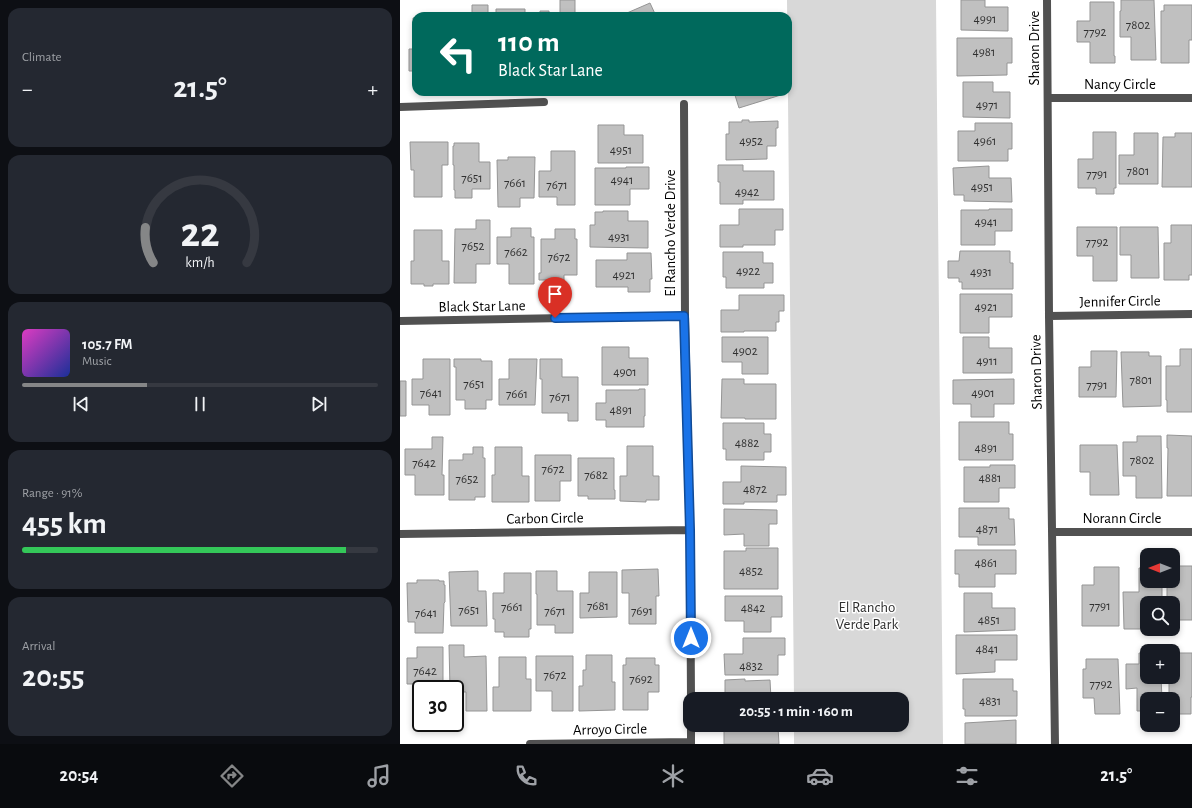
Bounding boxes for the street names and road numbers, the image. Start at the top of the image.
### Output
street label: Sharon Drive [1027,10,1042,85]
street label: Nancy Circle [1084,77,1156,92]
street label: El Rancho Verde Drive [663,169,678,297]
street label: Jennifer Circle [1079,293,1161,310]
street label: Black Star Lane [438,298,526,315]
street label: Sharon Drive [1028,334,1045,410]
street label: Carbon Circle [506,510,584,527]
street label: Norann Circle [1082,511,1162,526]
street label: Arroyo Circle [573,721,647,738]

